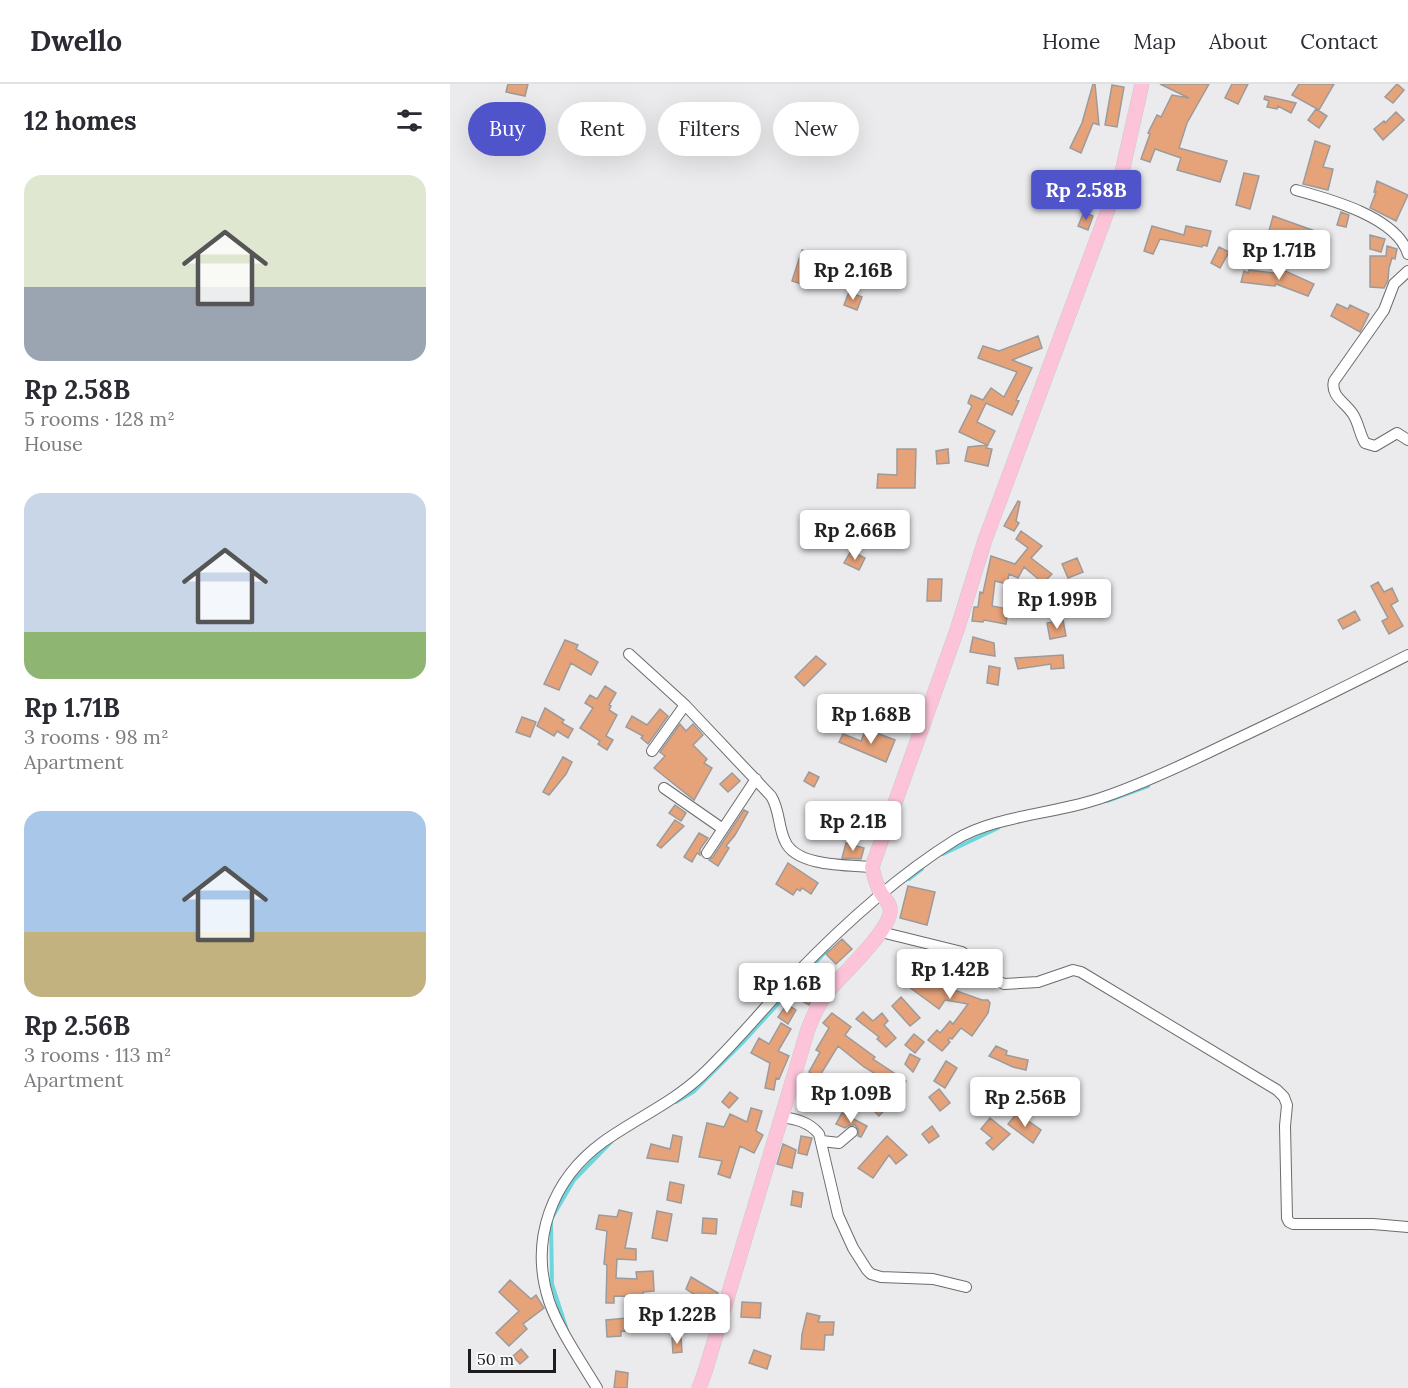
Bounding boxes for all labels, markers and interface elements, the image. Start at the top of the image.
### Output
text: Dwello [30,23,122,59]
text: Home [1042,28,1100,55]
text: Map [1133,28,1176,55]
text: About [1209,28,1267,55]
text: Contact [1300,28,1378,55]
chip: Buy [468,102,546,156]
chip: Rent [558,102,646,156]
chip: Filters [658,102,761,156]
chip: New [773,102,859,156]
text: 12 homes [24,104,137,137]
icon: filters [393,104,426,137]
pin: Rp 2.58B [1024,170,1148,221]
text: Rp 2.58B [1045,177,1127,202]
icon: home [171,214,279,322]
pin: Rp 1.71B [1217,230,1341,281]
text: Rp 1.71B [1242,237,1316,262]
pin: Rp 2.16B [791,250,915,301]
text: Rp 2.16B [813,257,893,282]
text: Rp 2.58B [24,373,130,406]
text: 5 rooms · 128 m² [24,406,175,431]
text: House [24,431,83,456]
pin: Rp 2.66B [793,510,917,561]
text: Rp 2.66B [814,517,896,542]
icon: home [171,532,279,640]
pin: Rp 1.99B [995,579,1119,630]
text: Rp 1.99B [1017,586,1097,611]
text: Rp 1.71B [24,691,120,724]
pin: Rp 1.68B [809,694,933,745]
text: Rp 1.68B [831,701,911,726]
text: 3 rooms · 98 m² [24,724,169,749]
text: Apartment [24,749,124,774]
pin: Rp 2.1B [798,801,908,852]
text: Rp 2.1B [819,808,887,833]
icon: home [171,850,279,958]
pin: Rp 1.42B [888,949,1012,1000]
text: Rp 1.42B [911,956,989,981]
pin: Rp 1.6B [732,963,842,1014]
text: Rp 1.6B [753,970,821,995]
text: Rp 2.56B [24,1009,130,1042]
text: 3 rooms · 113 m² [24,1042,172,1067]
text: Apartment [24,1067,124,1092]
pin: Rp 1.09B [789,1073,913,1124]
pin: Rp 2.56B [963,1077,1087,1128]
text: Rp 1.09B [811,1080,891,1105]
text: Rp 2.56B [984,1084,1066,1109]
pin: Rp 1.22B [615,1294,739,1345]
text: Rp 1.22B [638,1301,716,1326]
scale bar [468,1346,556,1374]
text: 50 m [477,1349,514,1369]

